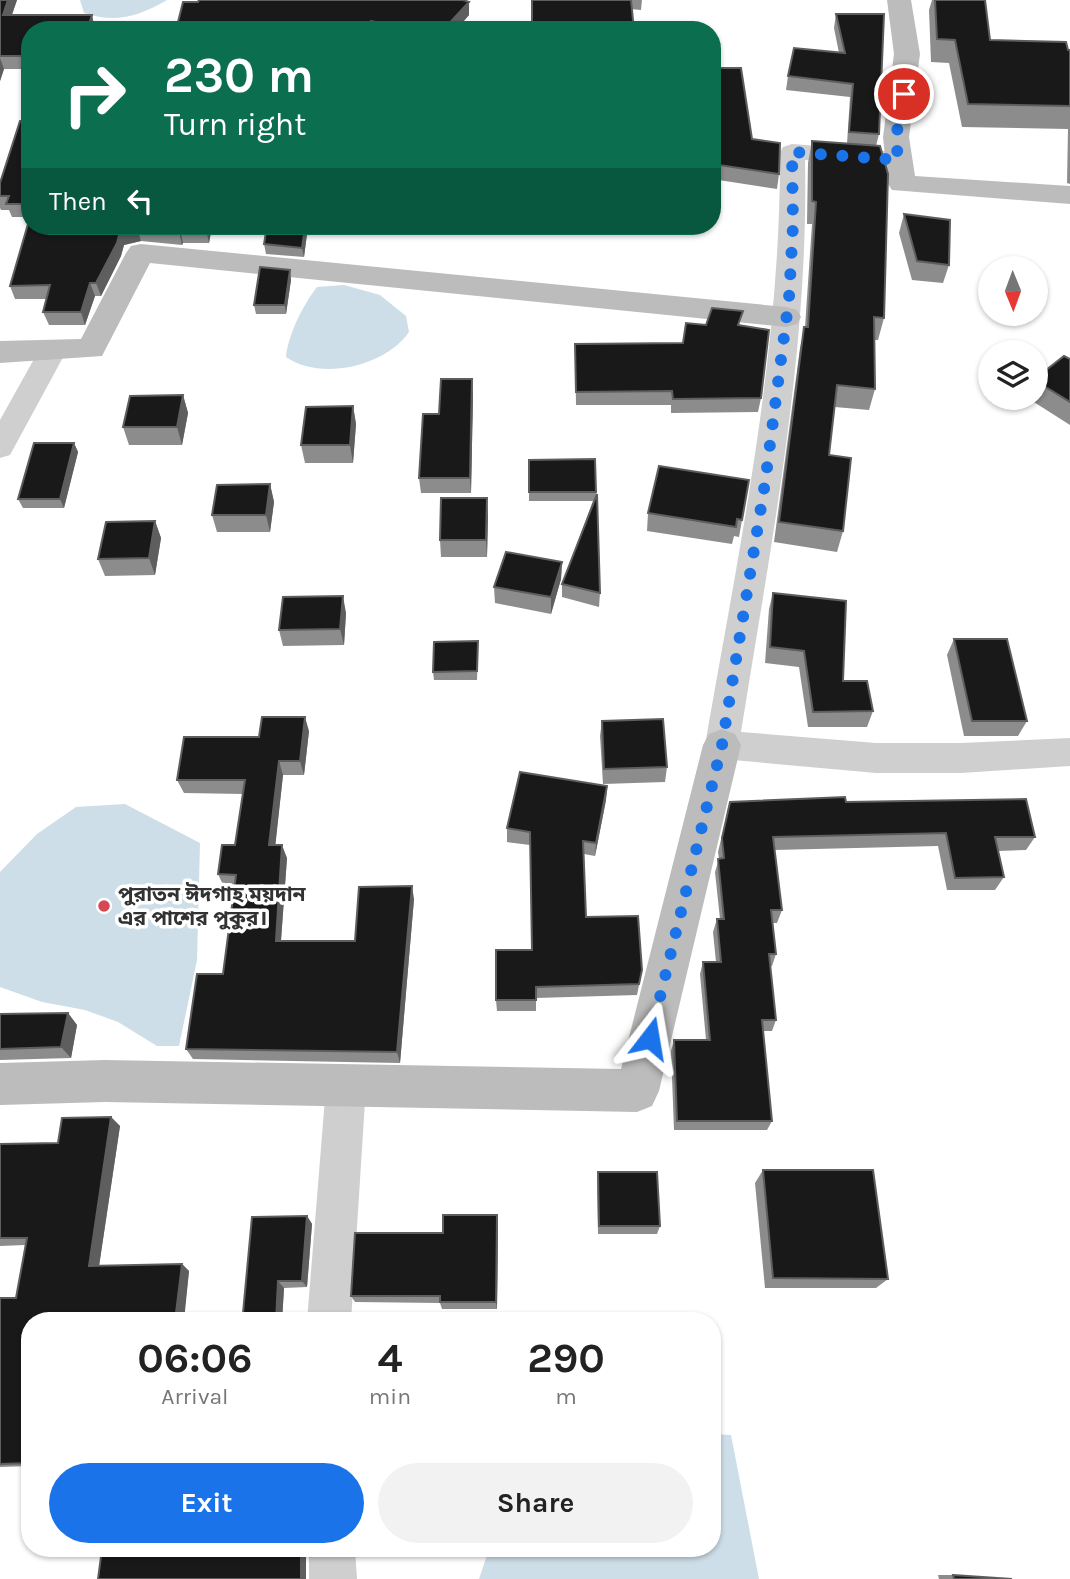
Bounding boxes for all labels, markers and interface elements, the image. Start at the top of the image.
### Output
text: 230 m [164,47,314,104]
icon: right [49,49,140,140]
pin [874,64,934,124]
icon: arrive [885,75,923,113]
text: Turn right [164,106,306,143]
icon: left [121,182,159,220]
text: Then [49,186,107,217]
north arrow [978,256,1048,326]
map controls [978,256,1048,410]
button: layers [978,340,1048,410]
place label: পুরাতন ঈদগাহ ময়দান এর পাশের পুকুর। [118,882,307,930]
marker: পুরাতন ঈদগাহ ময়দান এর পাশের পুকুর। [96,898,112,914]
position arrow [613,1001,687,1075]
text: 06:06 [137,1333,253,1383]
text: 4 [377,1333,402,1383]
text: 290 [527,1333,605,1383]
text: Arrival [161,1383,229,1410]
text: min [369,1383,411,1410]
text: m [555,1383,577,1410]
button: Exit [49,1463,364,1543]
button: Share [378,1463,693,1543]

